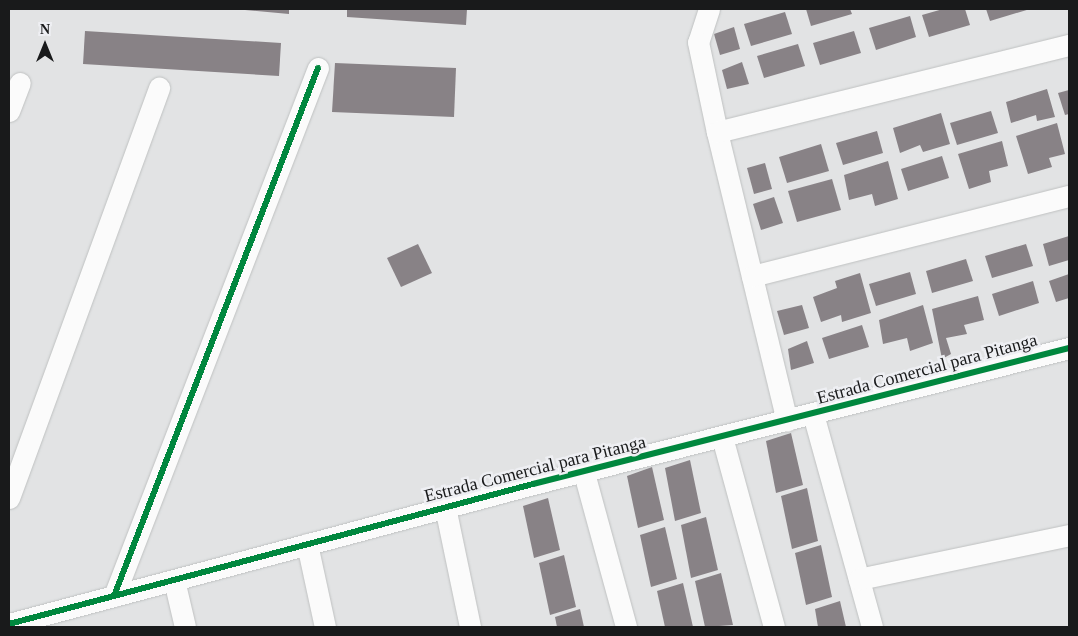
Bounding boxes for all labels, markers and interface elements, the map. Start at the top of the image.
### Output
north arrow [20,20,70,70]
text: N [40,22,50,37]
street label: Estrada Comercial para Pitanga [814,329,1040,409]
street label: Estrada Comercial para Pitanga [422,431,648,507]

